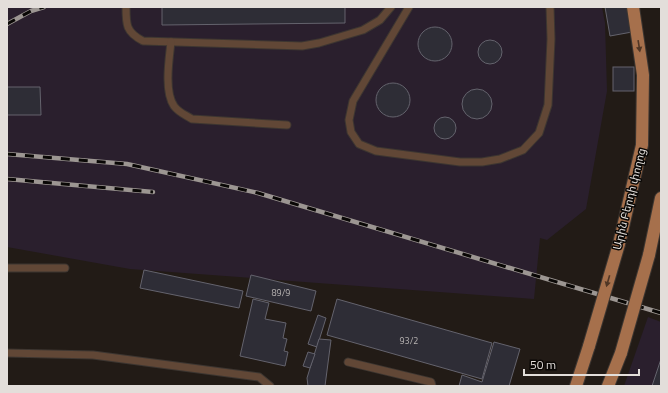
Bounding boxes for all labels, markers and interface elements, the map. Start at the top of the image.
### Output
one-way arrow [636,39,642,52]
street label: Արին Բերդի փողոց [609,146,649,252]
one-way arrow [605,276,611,288]
house number: 89/9 [272,286,290,299]
house number: 93/2 [400,334,418,347]
scale bar [524,351,639,377]
text: 50 m [530,355,556,374]

